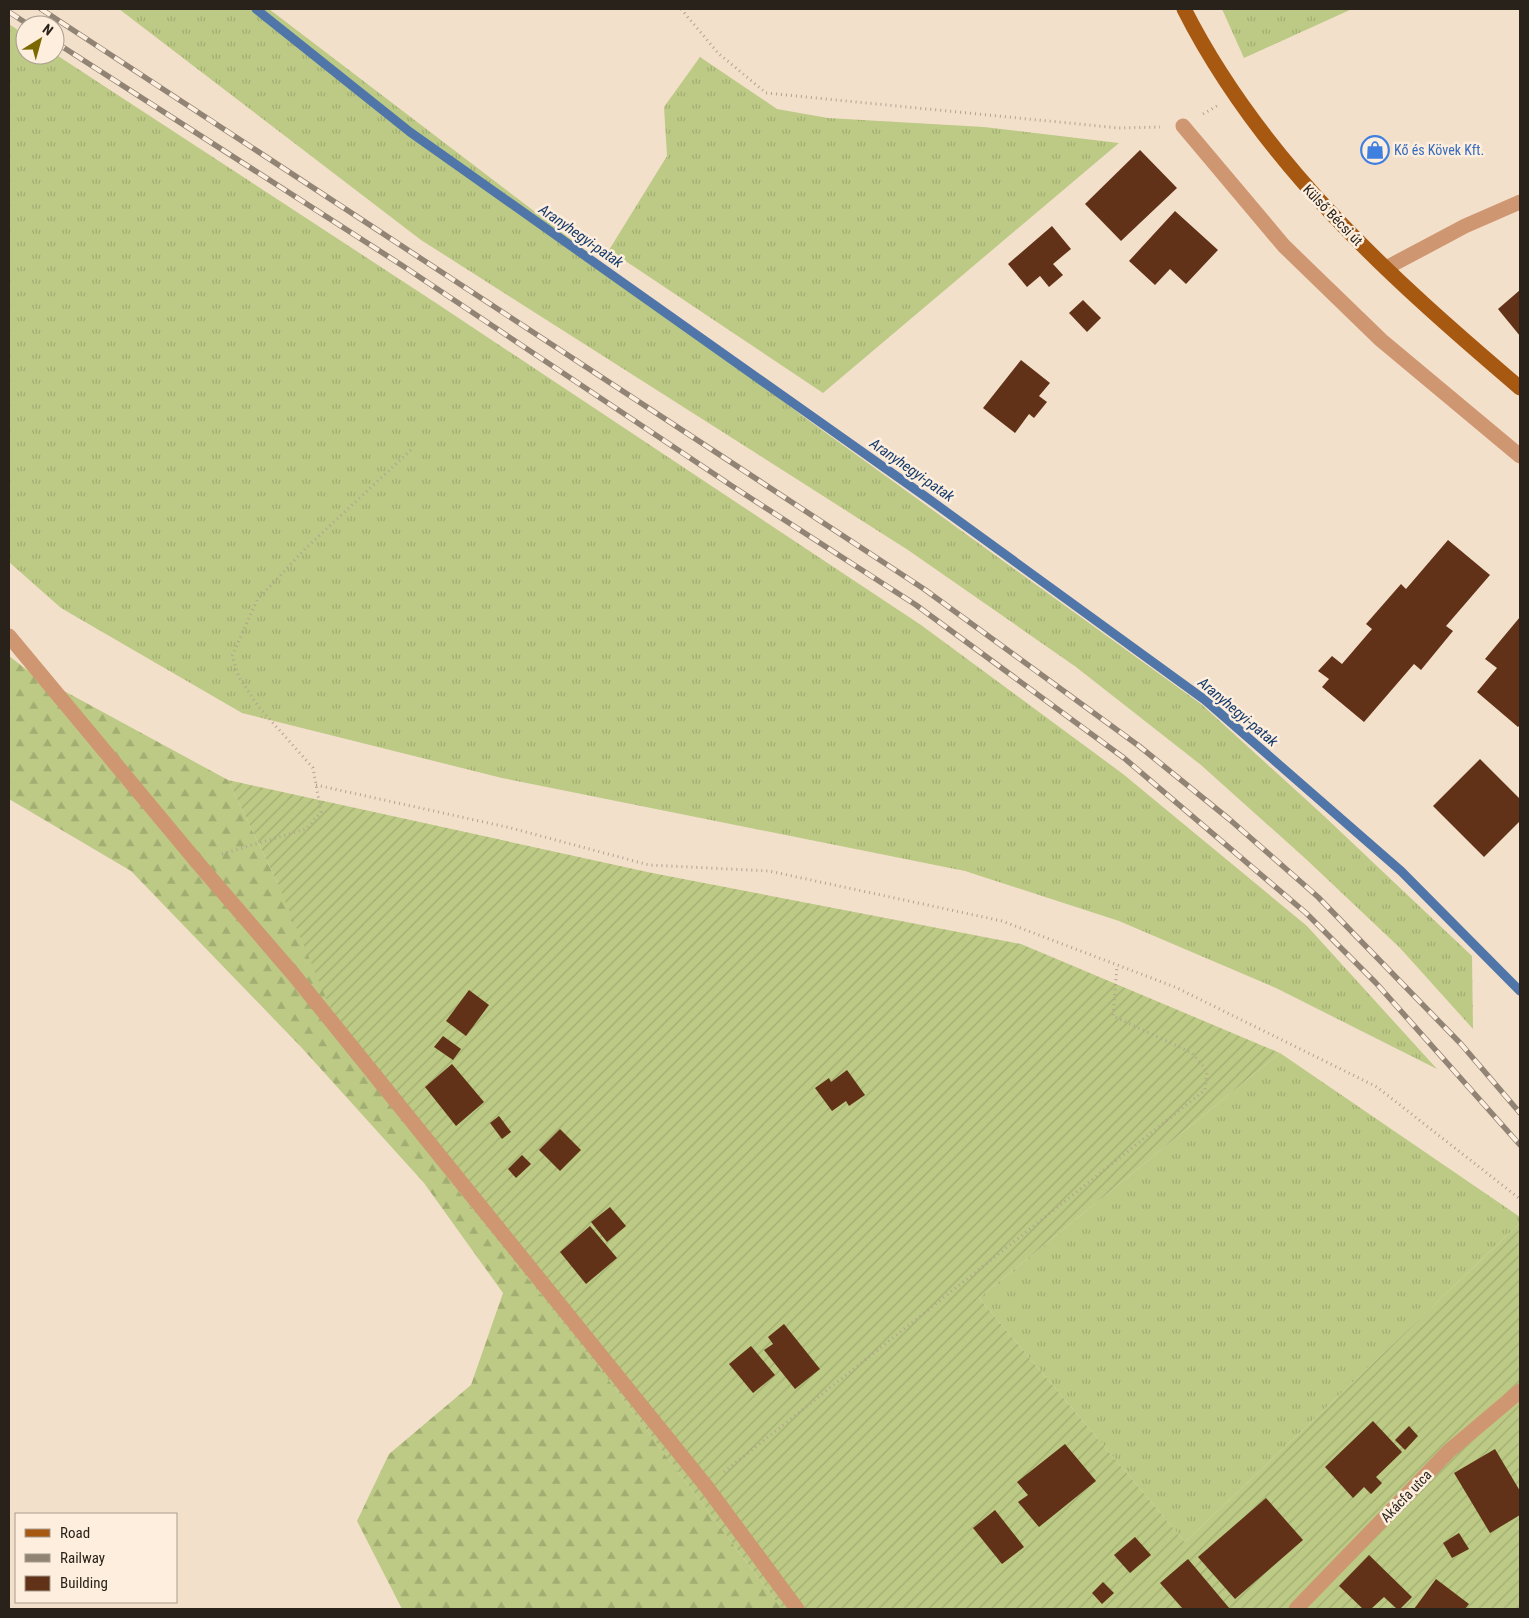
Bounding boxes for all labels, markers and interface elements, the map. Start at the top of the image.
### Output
north arrow [15,15,65,65]
text: N [40,21,56,39]
shop icon: Kő és Kövek Kft. [1360,135,1390,165]
place label: Kő és Kövek Kft. [1394,142,1484,158]
street label: Külső Bécsi út [1300,181,1366,249]
water label: Aranyhegyi-patak [535,200,627,272]
water label: Aranyhegyi-patak [866,434,958,506]
water label: Aranyhegyi-patak [1194,673,1282,751]
street label: Akácfa utca [1377,1467,1435,1525]
legend [15,1513,178,1603]
text: Road [60,1524,90,1542]
text: Railway [60,1549,105,1567]
text: Building [60,1574,108,1592]

